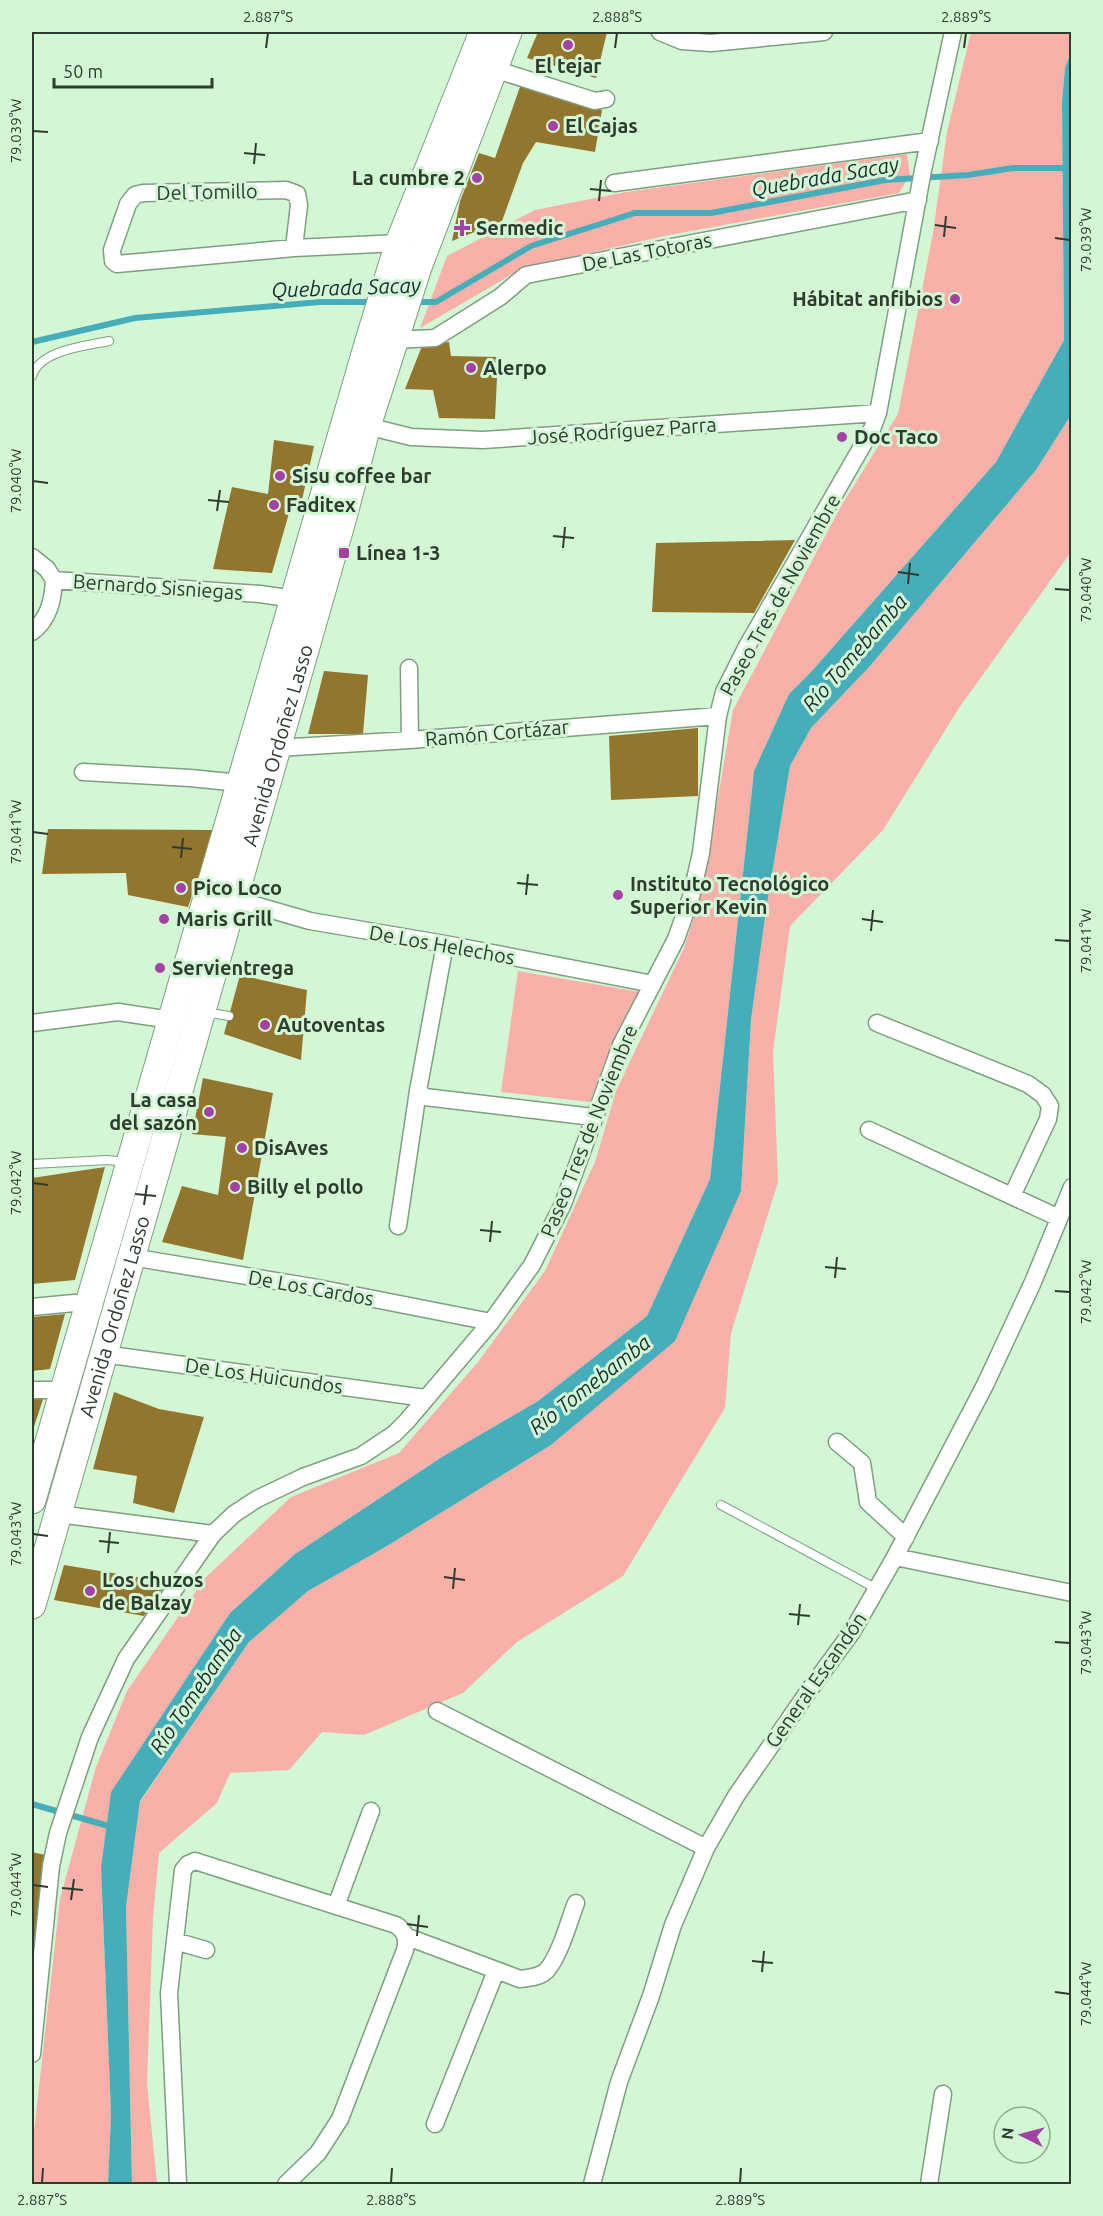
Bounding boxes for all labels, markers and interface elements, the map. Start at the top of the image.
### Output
text: 2.887°S [243,8,293,25]
text: 2.888°S [592,8,642,25]
text: 2.889°S [941,8,991,25]
marker: El tejar [561,38,575,52]
scale bar [54,51,212,89]
place label: El tejar [534,54,602,77]
text: 50 m [63,61,103,81]
text: 79.039°W [7,99,24,163]
place label: El Cajas [565,114,638,137]
marker: El Cajas [546,119,560,133]
water label: Quebrada Sacay [749,151,902,202]
place label: La cumbre 2 [352,166,465,189]
marker: La cumbre 2 [470,171,484,185]
street label: Del Tomillo [156,179,258,204]
text: 79.039°W [1077,208,1094,272]
place label: Sermedic [476,216,563,239]
marker: Sermedic [453,219,471,237]
street label: De Las Totoras [580,228,714,275]
water label: Quebrada Sacay [271,272,422,303]
place label: Hábitat anfibios [792,287,943,310]
marker: Hábitat anfibios [948,292,962,306]
place label: Alerpo [483,356,547,379]
marker: Alerpo [464,361,478,375]
street label: José Rodríguez Parra [527,412,717,449]
place label: Doc Taco [854,425,938,448]
marker: Doc Taco [835,430,849,444]
text: 79.040°W [7,449,24,513]
place label: Sisu coffee bar [292,464,432,487]
marker: Sisu coffee bar [273,469,287,483]
street label: Paseo Tres de Noviembre [715,490,845,700]
place label: Faditex [286,493,356,516]
marker: Faditex [267,498,281,512]
place label: Línea 1-3 [356,541,440,564]
marker: Línea 1-3 [337,546,351,560]
text: 79.040°W [1077,558,1094,622]
street label: Bernardo Sisniegas [72,569,244,604]
water label: Río Tomebamba [797,589,911,716]
street label: Avenida Ordoñez Lasso [237,642,317,849]
street label: Ramón Cortázar [424,715,570,750]
text: 79.041°W [7,800,24,864]
place label: Instituto Tecnológico Superior Kevin [630,872,829,918]
place label: Pico Loco [193,876,282,899]
marker: Pico Loco [174,881,188,895]
marker: Instituto Tecnológico Superior Kevin [611,888,625,902]
place label: Maris Grill [176,907,272,930]
text: 79.041°W [1077,909,1094,973]
marker: Maris Grill [157,912,171,926]
street label: De Los Helechos [368,920,517,969]
place label: Servientrega [172,956,294,979]
marker: Servientrega [153,961,167,975]
place label: Autoventas [277,1013,385,1036]
marker: Autoventas [258,1018,272,1032]
street label: Paseo Tres de Noviembre [535,1021,642,1240]
place label: La casa del sazón [109,1088,197,1134]
marker: La casa del sazón [202,1105,216,1119]
place label: DisAves [254,1136,329,1159]
marker: DisAves [235,1141,249,1155]
text: 79.042°W [7,1151,24,1215]
place label: Billy el pollo [247,1175,364,1198]
marker: Billy el pollo [228,1180,242,1194]
street label: Avenida Ordoñez Lasso [74,1213,154,1420]
text: 79.042°W [1077,1260,1094,1324]
street label: De Los Cardos [247,1265,376,1310]
water label: Río Tomebamba [524,1330,655,1439]
street label: De Los Huicundos [184,1353,345,1398]
text: 79.043°W [7,1502,24,1566]
place label: Los chuzos de Balzay [102,1568,203,1614]
marker: Los chuzos de Balzay [83,1584,97,1598]
street label: General Escandón [760,1608,871,1752]
text: 79.043°W [1077,1611,1094,1675]
water label: Río Tomebamba [144,1623,246,1758]
text: 79.044°W [7,1853,24,1917]
text: 79.044°W [1077,1962,1094,2026]
north arrow [992,2105,1052,2165]
text: N [998,2127,1017,2140]
text: 2.887°S [17,2191,67,2208]
text: 2.888°S [366,2191,416,2208]
text: 2.889°S [715,2191,765,2208]

